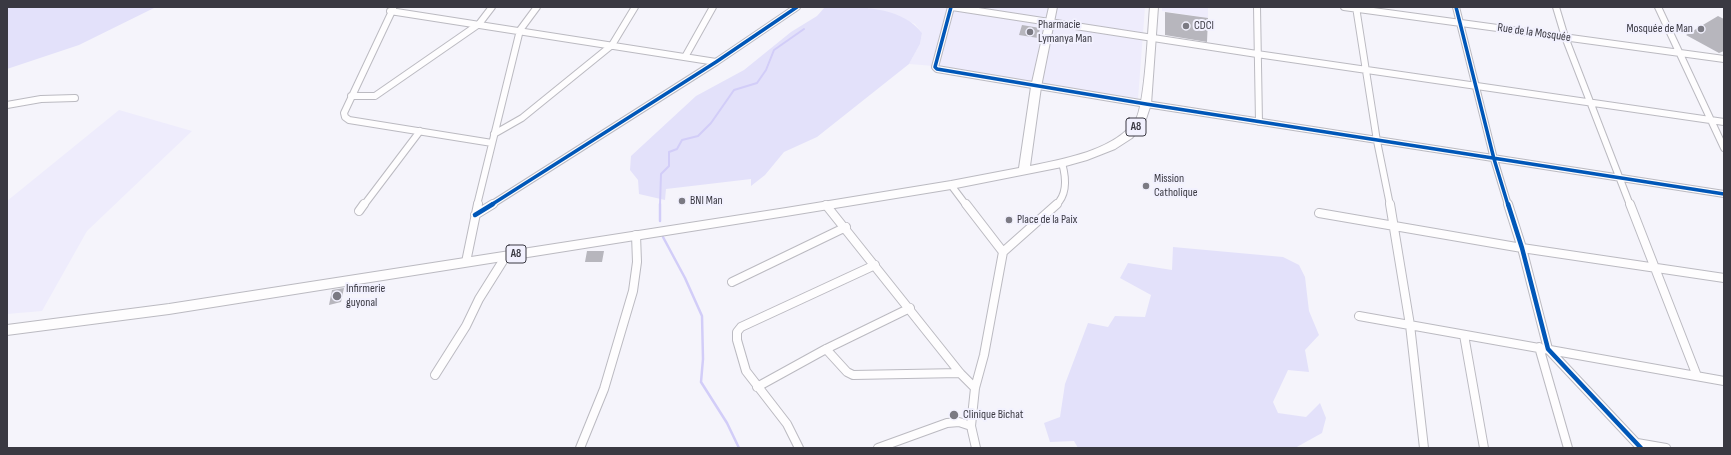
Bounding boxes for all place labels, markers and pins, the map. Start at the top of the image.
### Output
place label: Pharmacie Lymanya Man [1038,18,1092,46]
place label: CDCI [1194,19,1214,33]
marker: CDCI [1181,21,1191,31]
place label: Mosquée de Man [1626,22,1693,36]
marker: Mosquée de Man [1696,24,1706,34]
marker: Pharmacie Lymanya Man [1025,27,1035,37]
place label: Mission Catholique [1154,172,1198,200]
marker: Mission Catholique [1141,181,1151,191]
place label: BNI Man [690,194,723,208]
marker: BNI Man [677,196,687,206]
place label: Place de la Paix [1017,213,1077,227]
marker: Place de la Paix [1004,215,1014,225]
place label: Infirmerie guyonal [346,282,385,310]
marker: Infirmerie guyonal [331,290,343,302]
place label: Clinique Bichat [963,408,1023,422]
marker: Clinique Bichat [948,409,960,421]

